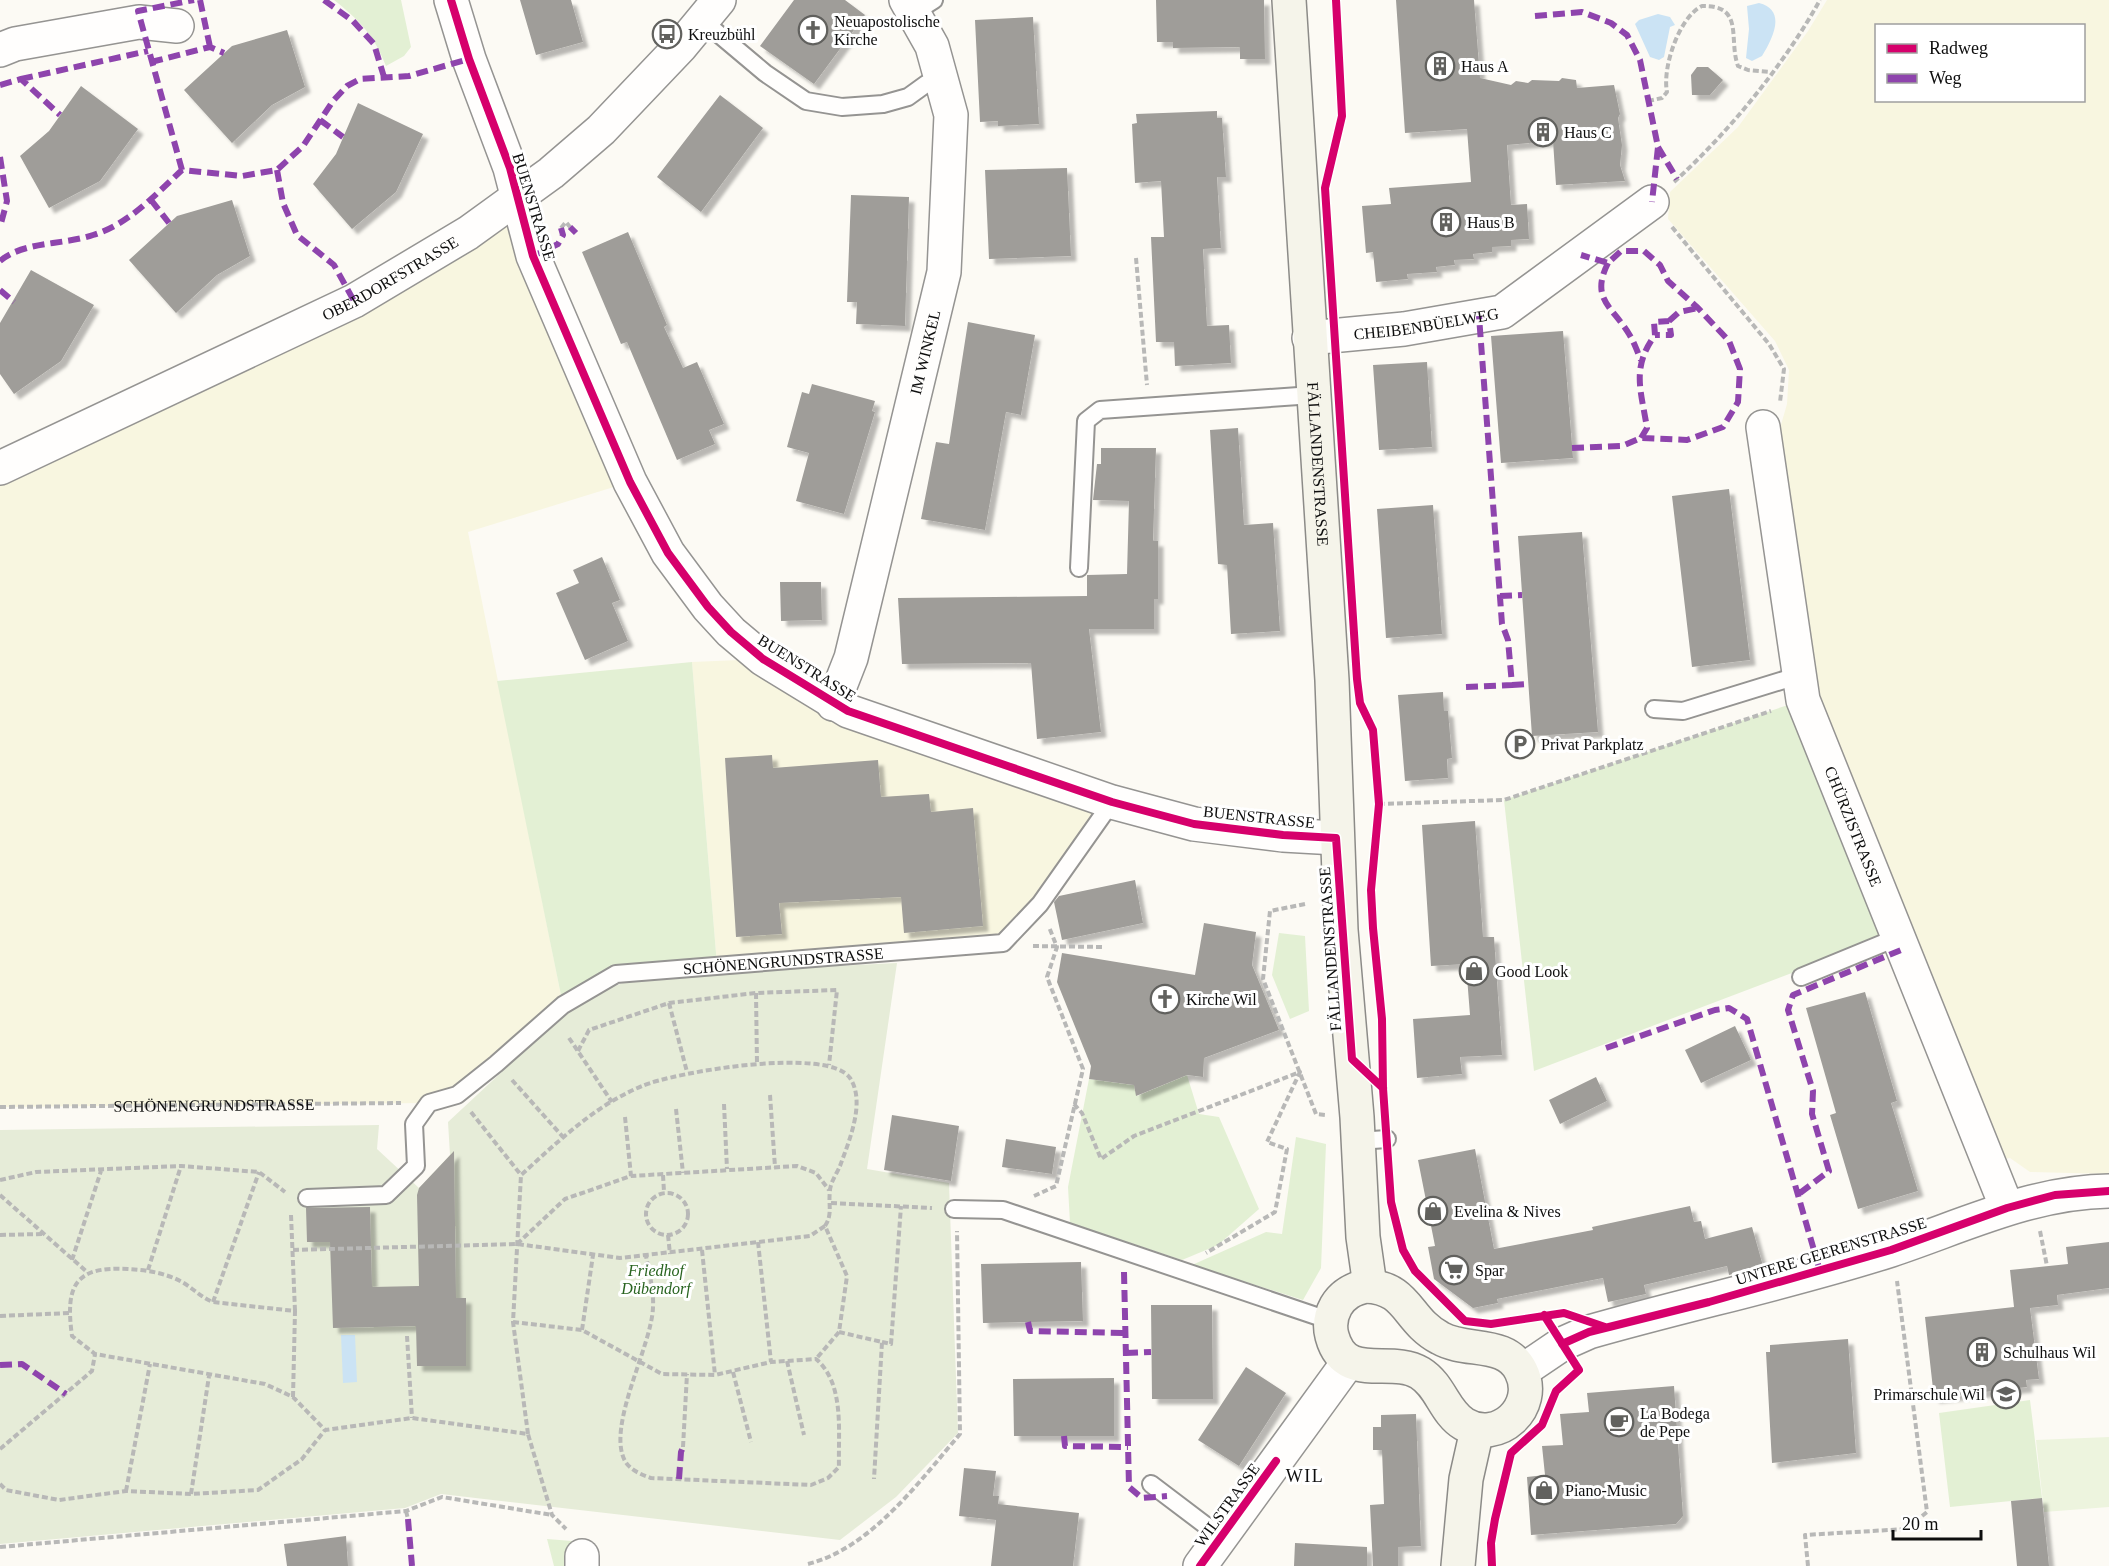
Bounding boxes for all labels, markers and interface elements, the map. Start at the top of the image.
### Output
place label: Neuapostolische Kirche [834,13,940,48]
church icon: Neuapostolische Kirche [797,14,829,46]
bus stop icon: Kreuzbühl [651,18,683,50]
legend [1875,24,2085,102]
place label: Kreuzbühl [688,26,756,43]
text: Radweg [1929,38,1988,58]
building icon: Haus A [1424,50,1456,82]
place label: Haus A [1461,58,1509,75]
text: Weg [1929,68,1962,88]
building icon: Haus C [1527,116,1559,148]
place label: Haus C [1564,124,1612,141]
street label: BUENSTRASSE [509,151,559,263]
building icon: Haus B [1430,206,1462,238]
place label: Haus B [1467,214,1515,231]
street label: OBERDORFSTRASSE [319,232,461,323]
street label: CHEIBENBÜELWEG [1353,304,1500,342]
street label: IM WINKEL [906,308,943,396]
street label: FÄLLANDENSTRASSE [1305,381,1332,547]
street label: BUENSTRASSE [755,631,859,705]
parking icon: Privat Parkplatz [1504,728,1536,760]
place label: Privat Parkplatz [1541,736,1644,754]
street label: CHÜRZISTRASSE [1822,764,1885,889]
street label: BUENSTRASSE [1202,803,1316,831]
street label: FÄLLANDENSTRASSE [1316,866,1344,1032]
street label: SCHÖNENGRUNDSTRASSE [682,944,884,977]
shop icon: Good Look [1458,955,1490,987]
place label: Good Look [1495,963,1568,980]
church icon: Kirche Wil [1149,983,1181,1015]
place label: Kirche Wil [1186,991,1257,1008]
street label: SCHÖNENGRUNDSTRASSE [113,1095,315,1114]
shop icon: Evelina & Nives [1417,1195,1449,1227]
place label: Evelina & Nives [1454,1203,1561,1220]
street label: UNTERE GEERENSTRASSE [1734,1214,1928,1288]
supermarket icon: Spar [1438,1254,1470,1286]
park label: Friedhof Dübendorf [620,1262,693,1298]
place label: Spar [1475,1262,1505,1280]
building icon: Schulhaus Wil [1966,1336,1998,1368]
place label: Schulhaus Wil [2003,1344,2096,1361]
school or university icon: Primarschule Wil [1990,1378,2022,1410]
place label: Primarschule Wil [1874,1386,1986,1403]
place label: La Bodega de Pepe [1640,1405,1710,1441]
cafe icon: La Bodega de Pepe [1603,1406,1635,1438]
street label: WILSTRASSE [1191,1460,1263,1550]
district label: WIL [1286,1466,1324,1486]
shop icon: Piano-Music [1528,1474,1560,1506]
place label: Piano-Music [1565,1482,1647,1499]
scale bar [1893,1503,1982,1541]
text: 20 m [1902,1514,1939,1534]

